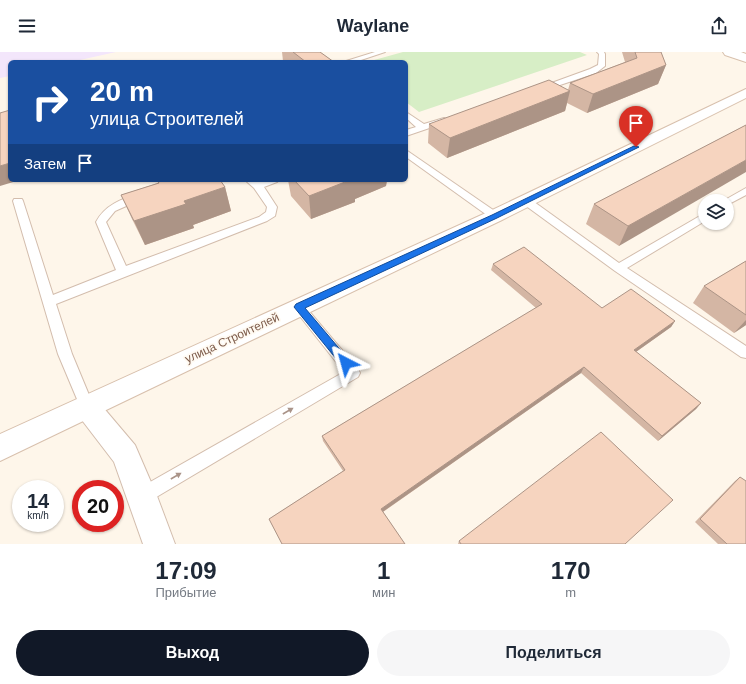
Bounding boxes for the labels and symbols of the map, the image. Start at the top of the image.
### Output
pin [619,106,653,147]
street label: улица Строителей [183,310,281,366]
position arrow [325,342,367,384]
one-way arrow [282,407,294,414]
one-way arrow [170,473,182,480]
speed limit sign: 20 [72,480,124,532]

